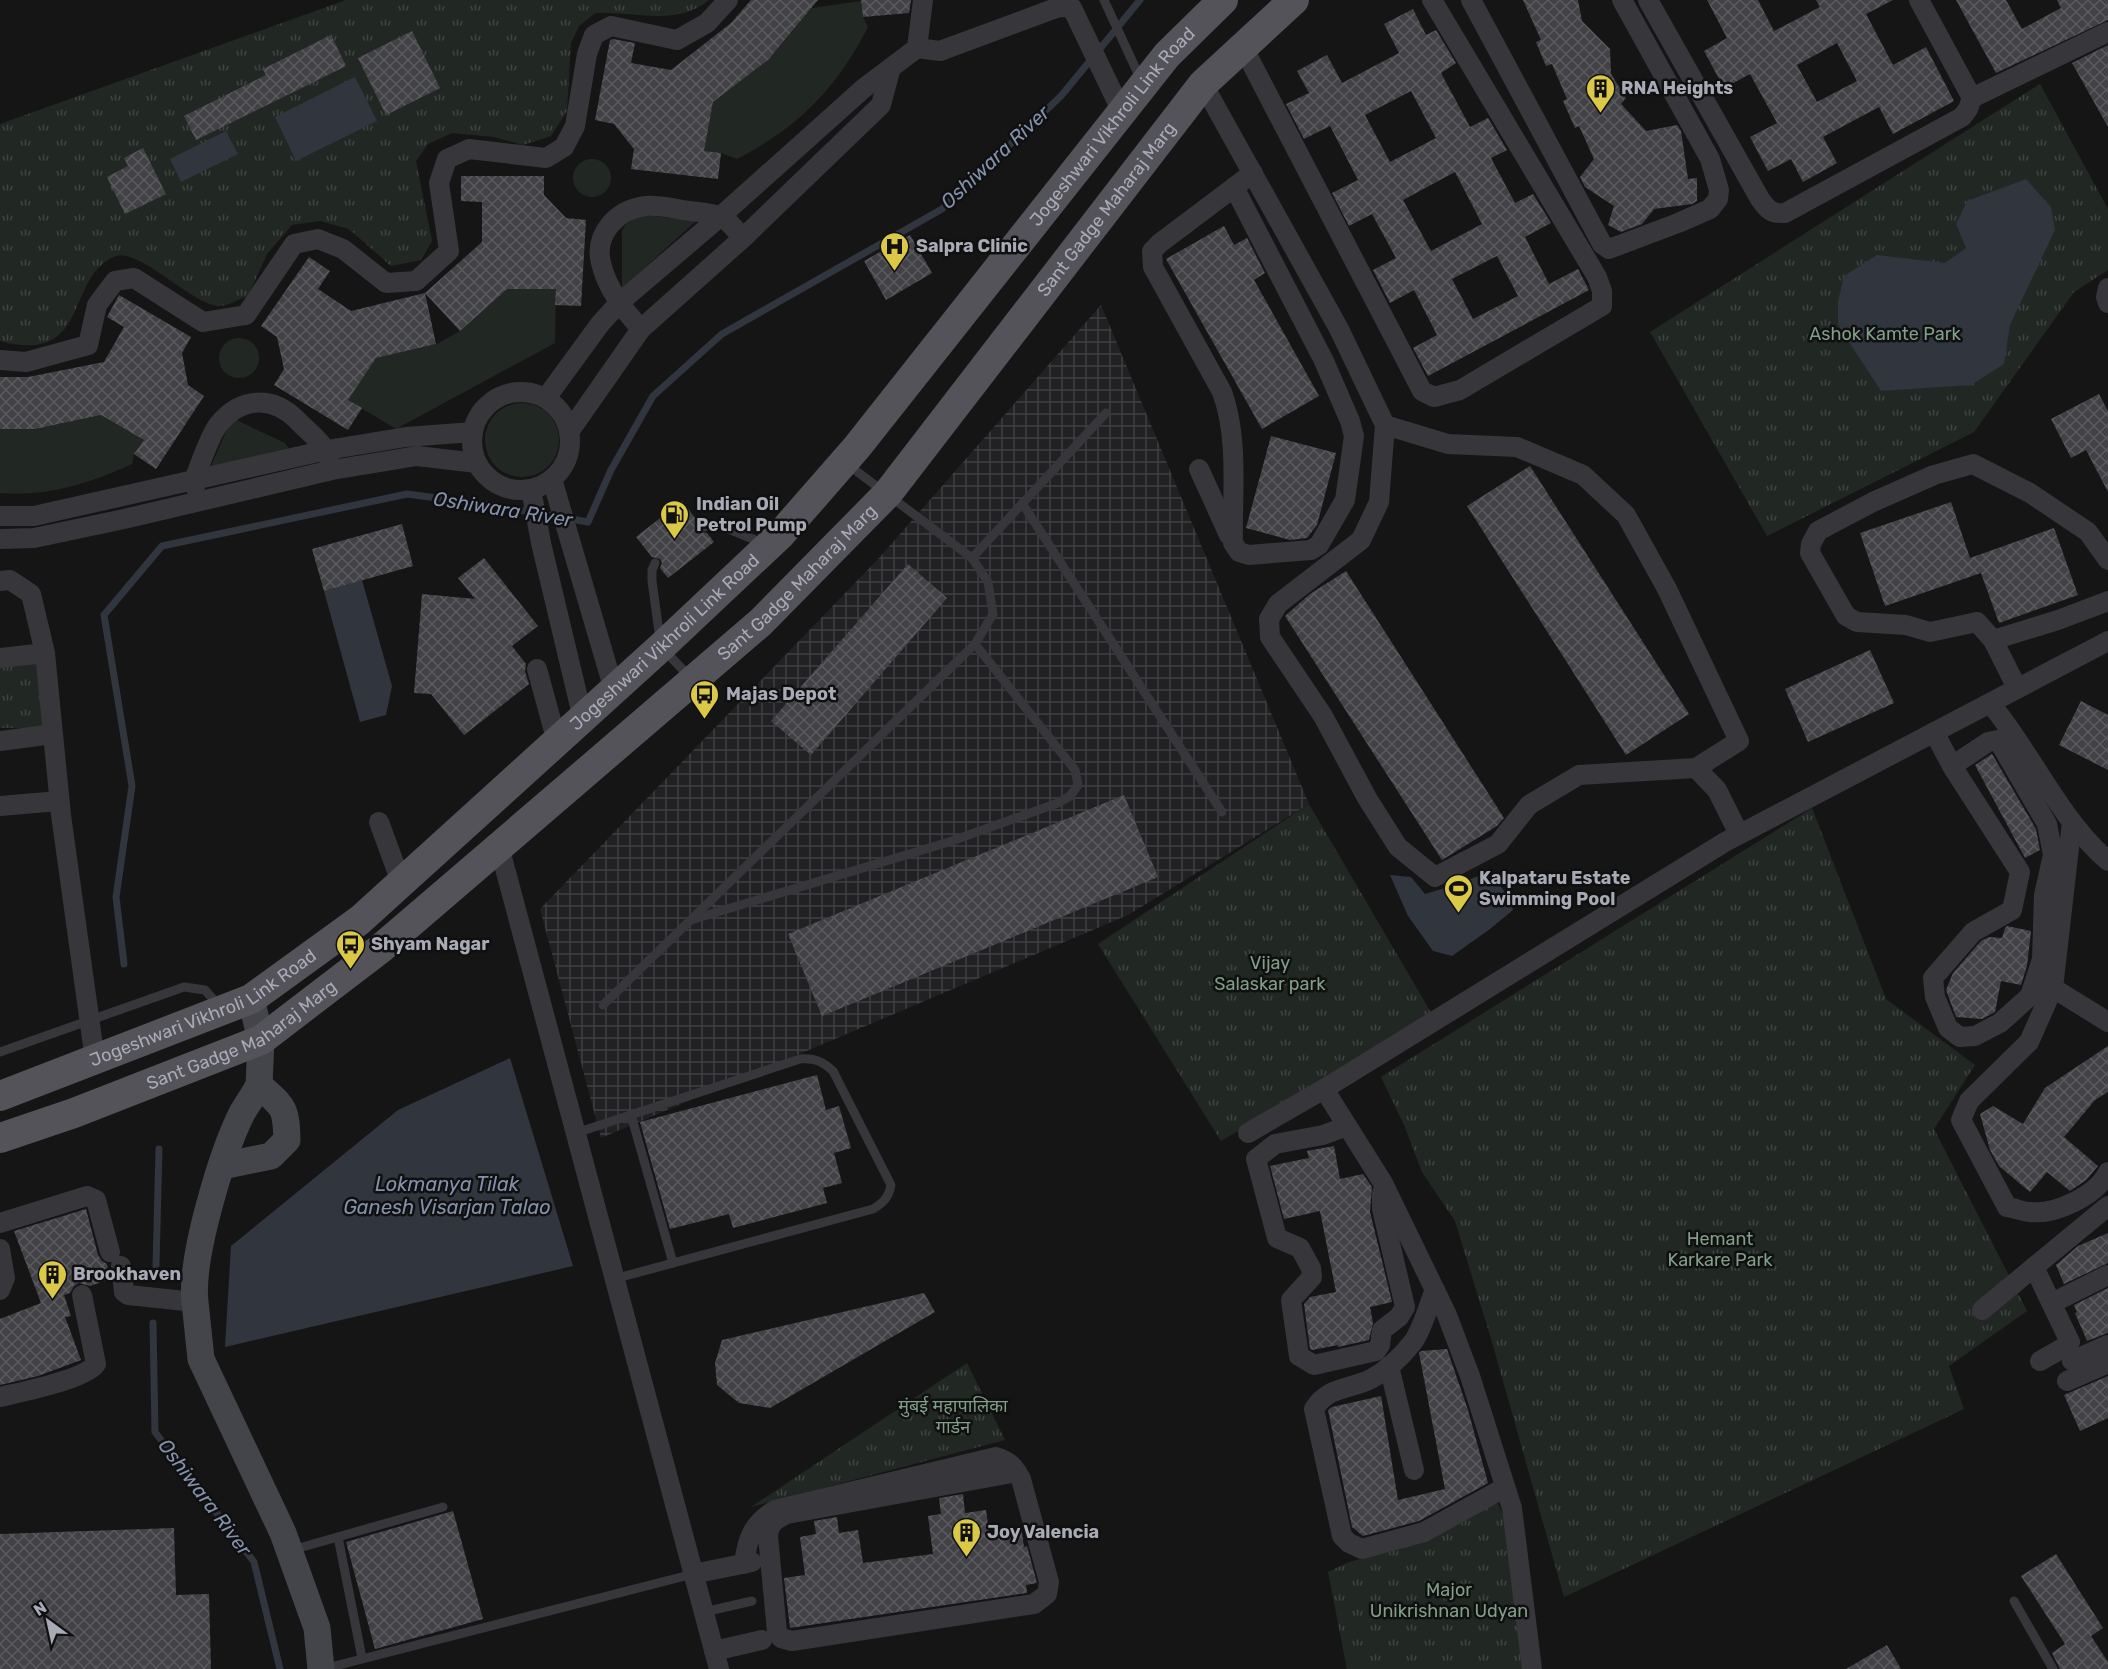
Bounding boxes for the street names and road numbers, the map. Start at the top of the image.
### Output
street label: Jogeshwari Vikhroli Link Road [1025,23,1200,231]
street label: Sant Gadge Maharaj Marg [1033,118,1181,301]
street label: Sant Gadge Maharaj Marg [713,500,881,665]
street label: Jogeshwari Vikhroli Link Road [565,549,764,735]
street label: Jogeshwari Vikhroli Link Road [86,944,321,1071]
street label: Sant Gadge Maharaj Marg [143,975,341,1095]

